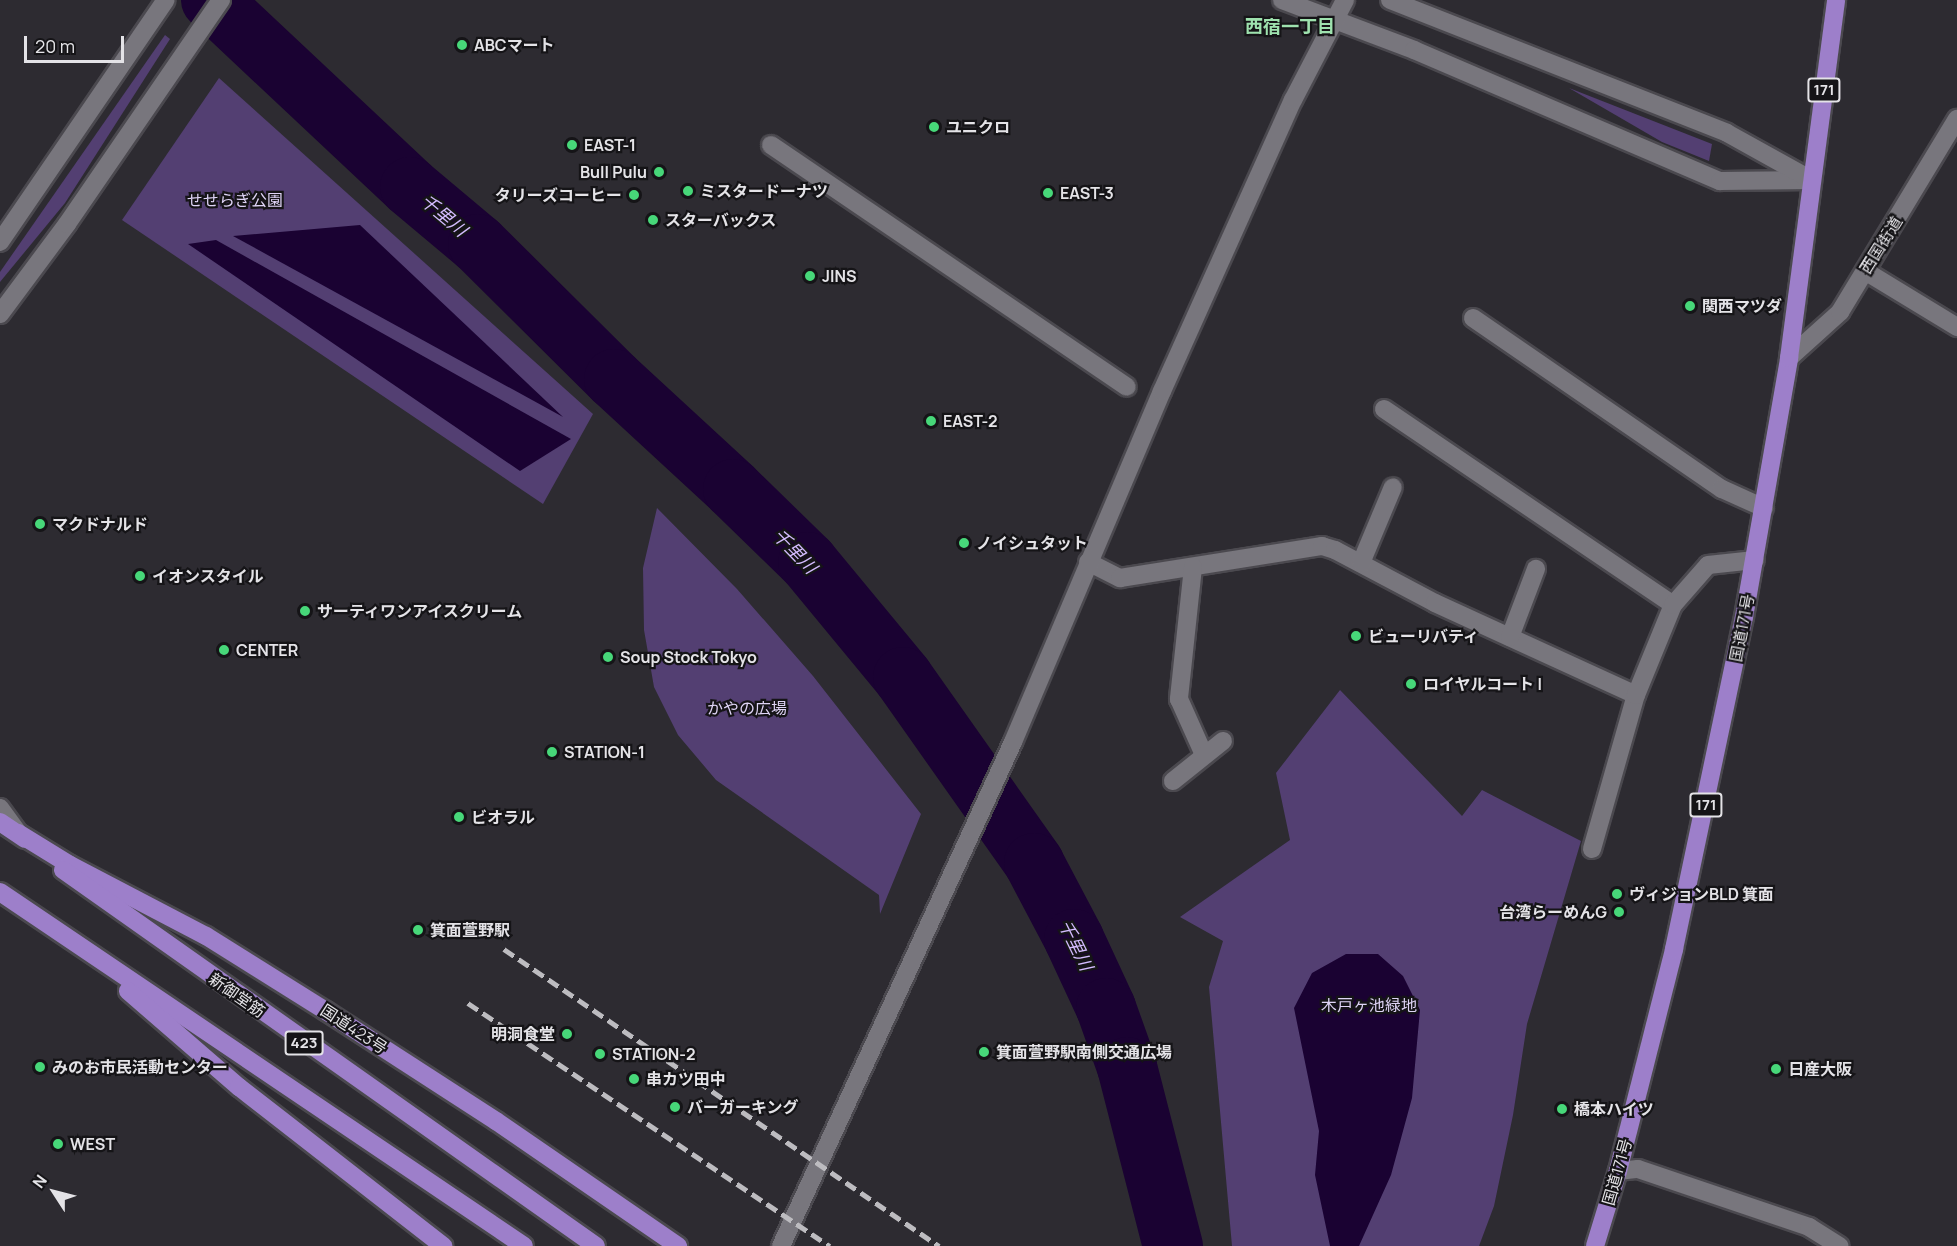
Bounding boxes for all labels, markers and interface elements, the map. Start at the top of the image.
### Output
district label: 西宿一丁目 [1245,15,1335,37]
scale bar [27,24,128,62]
text: 20 m [35,34,75,58]
place label: ABCマート [474,35,555,55]
marker: ABCマート [455,38,469,52]
road number: 171 [1806,78,1842,102]
place label: ユニクロ [946,117,1010,137]
marker: ユニクロ [927,120,941,134]
place label: EAST-1 [584,135,636,155]
marker: EAST-1 [565,138,579,152]
place label: Bull Pulu [580,162,647,182]
marker: Bull Pulu [652,165,666,179]
place label: ミスタードーナツ [700,181,828,201]
place label: EAST-3 [1060,183,1114,203]
marker: ミスタードーナツ [681,184,695,198]
place label: タリーズコーヒー [494,185,622,205]
marker: EAST-3 [1041,186,1055,200]
marker: タリーズコーヒー [627,188,641,202]
water label: 千里川 [416,189,472,241]
park label: せせらぎ公園 [187,190,283,210]
place label: スターバックス [665,210,777,230]
marker: スターバックス [646,213,660,227]
street label: 西国街道 [1856,213,1906,277]
place label: JINS [822,266,857,286]
marker: JINS [803,269,817,283]
place label: 関西マツダ [1702,296,1782,316]
marker: 関西マツダ [1683,299,1697,313]
place label: EAST-2 [943,411,998,431]
marker: EAST-2 [924,414,938,428]
place label: マクドナルド [52,514,148,534]
marker: マクドナルド [33,517,47,531]
water label: 千里川 [768,524,822,578]
place label: ノイシュタット [976,533,1088,553]
marker: ノイシュタット [957,536,971,550]
place label: イオンスタイル [152,566,264,586]
marker: イオンスタイル [133,569,147,583]
street label: 国道171号 [1726,593,1758,663]
place label: サーティワンアイスクリーム [317,601,525,621]
marker: サーティワンアイスクリーム [298,604,312,618]
place label: ビューリバティ [1368,626,1480,646]
marker: ビューリバティ [1349,629,1363,643]
place label: CENTER [236,640,298,660]
marker: CENTER [217,643,231,657]
place label: Soup Stock Tokyo [620,647,757,667]
marker: Soup Stock Tokyo [601,650,615,664]
place label: ロイヤルコート I [1423,674,1543,694]
marker: ロイヤルコート I [1404,677,1418,691]
park label: かやの広場 [707,698,787,718]
place label: STATION-1 [564,742,645,762]
marker: STATION-1 [545,745,559,759]
road number: 171 [1688,793,1724,817]
place label: ビオラル [471,807,535,827]
marker: ビオラル [452,810,466,824]
place label: ヴィジョンBLD 箕面 [1629,884,1774,904]
marker: ヴィジョンBLD 箕面 [1610,887,1624,901]
place label: 台湾らーめんG [1499,902,1607,922]
marker: 台湾らーめんG [1612,905,1626,919]
water label: 千里川 [1054,916,1098,974]
place label: 箕面萱野駅 [430,920,510,940]
marker: 箕面萱野駅 [411,923,425,937]
street label: 新御堂筋 [205,969,269,1021]
park label: 木戸ヶ池緑地 [1321,995,1417,1015]
street label: 国道423号 [317,1000,391,1058]
place label: 明洞食堂 [491,1024,555,1044]
marker: 明洞食堂 [560,1027,574,1041]
road number: 423 [284,1031,324,1055]
place label: 箕面萱野駅南側交通広場 [996,1042,1172,1062]
place label: STATION-2 [612,1044,696,1064]
marker: 箕面萱野駅南側交通広場 [977,1045,991,1059]
marker: STATION-2 [593,1047,607,1061]
place label: みのお市民活動センター [52,1057,228,1077]
place label: 日産大阪 [1788,1059,1852,1079]
marker: みのお市民活動センター [33,1060,47,1074]
marker: 日産大阪 [1769,1062,1783,1076]
place label: 串カツ田中 [646,1069,726,1089]
marker: 串カツ田中 [627,1072,641,1086]
place label: バーガーキング [687,1097,799,1117]
place label: 橋本ハイツ [1574,1099,1654,1119]
marker: バーガーキング [668,1100,682,1114]
marker: 橋本ハイツ [1555,1102,1569,1116]
place label: WEST [70,1134,115,1154]
street label: 国道171号 [1598,1136,1636,1208]
marker: WEST [51,1137,65,1151]
north arrow [24,1162,84,1222]
text: N [27,1170,52,1193]

